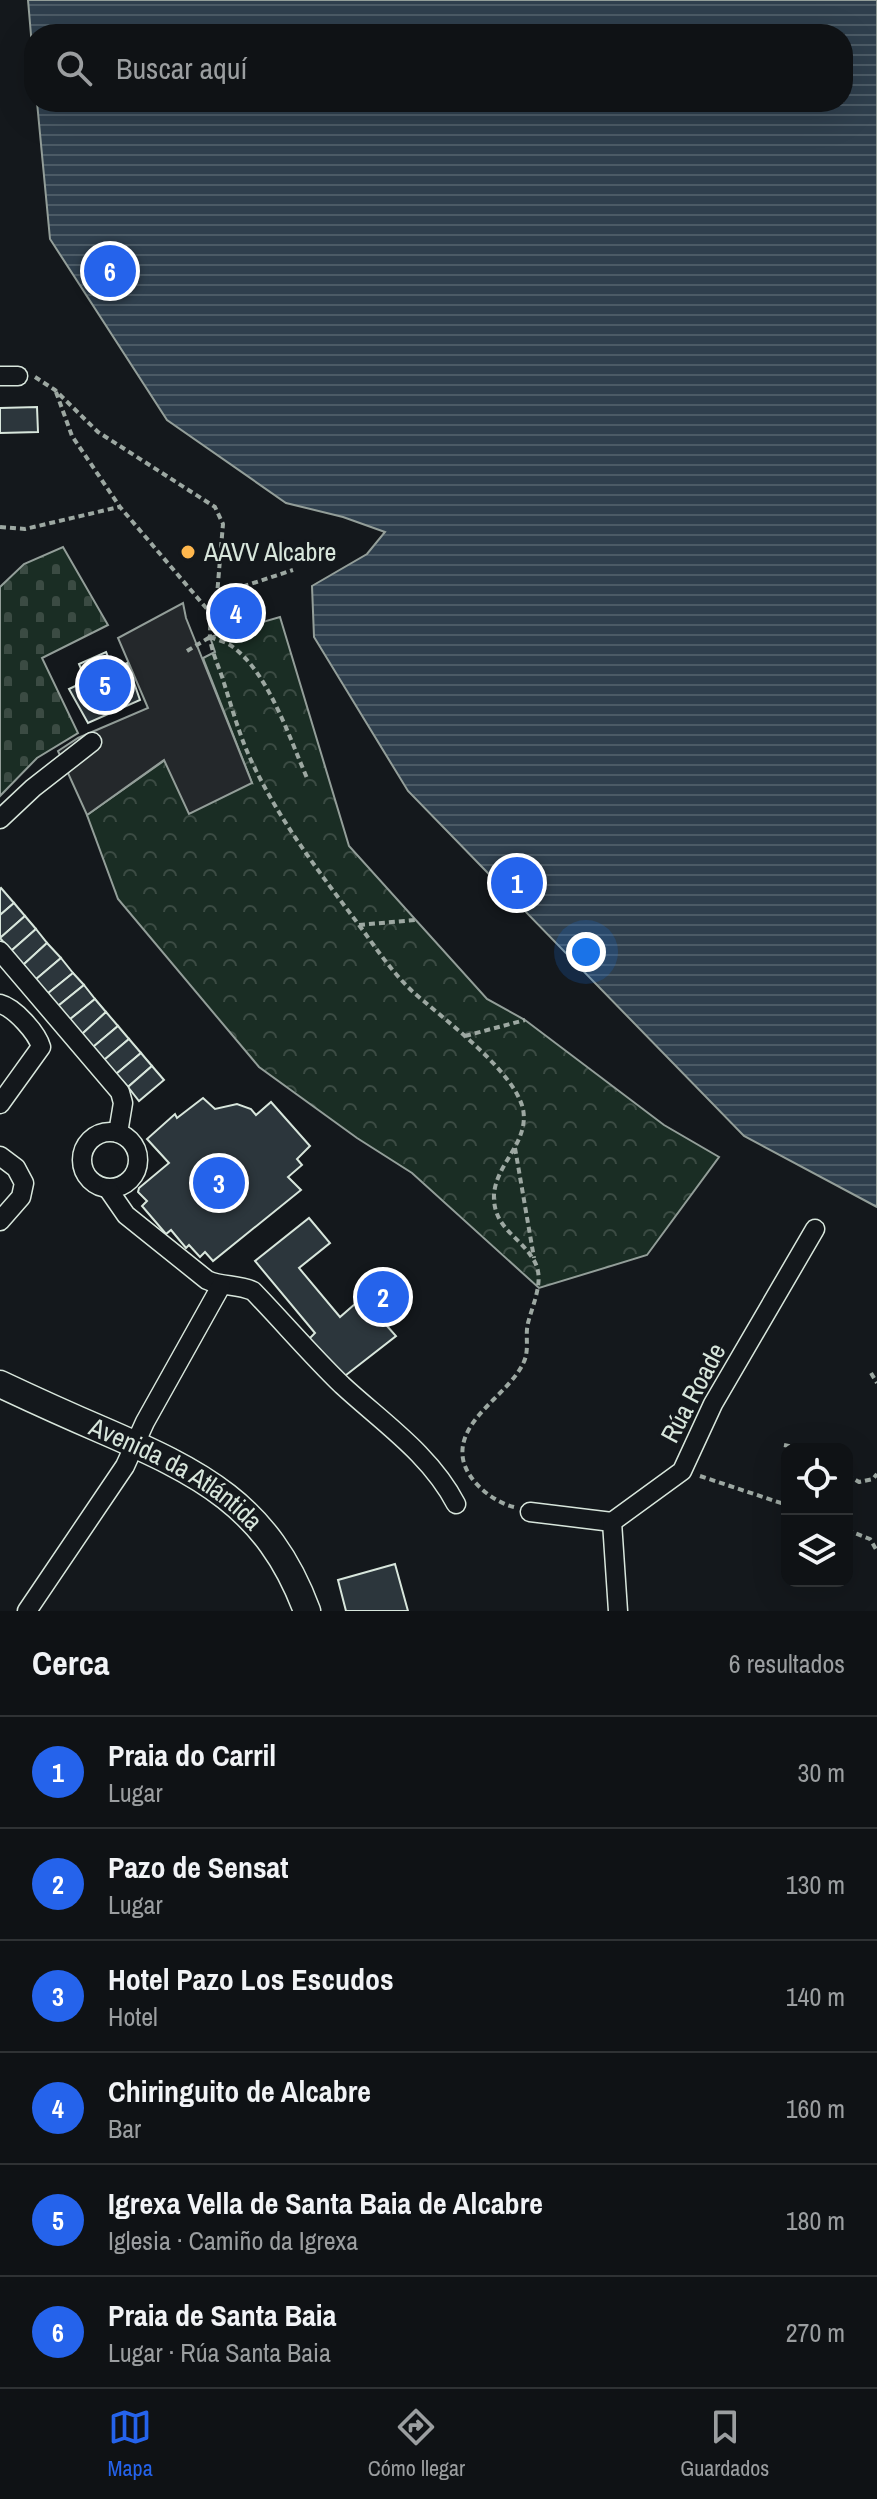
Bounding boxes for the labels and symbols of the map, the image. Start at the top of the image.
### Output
pin: 6 [84,241,136,301]
place label: AAVV Alcabre [203,534,336,569]
marker: AAVV Alcabre [179,543,197,561]
pin: 4 [210,583,262,643]
pin: 5 [79,655,131,715]
pin: 1 [491,853,543,913]
your location [566,932,606,972]
pin: 3 [193,1153,245,1213]
pin: 2 [357,1267,409,1327]
street label: Rúa Roade [652,1337,733,1449]
street label: Avenida da Atlántida [83,1408,271,1538]

